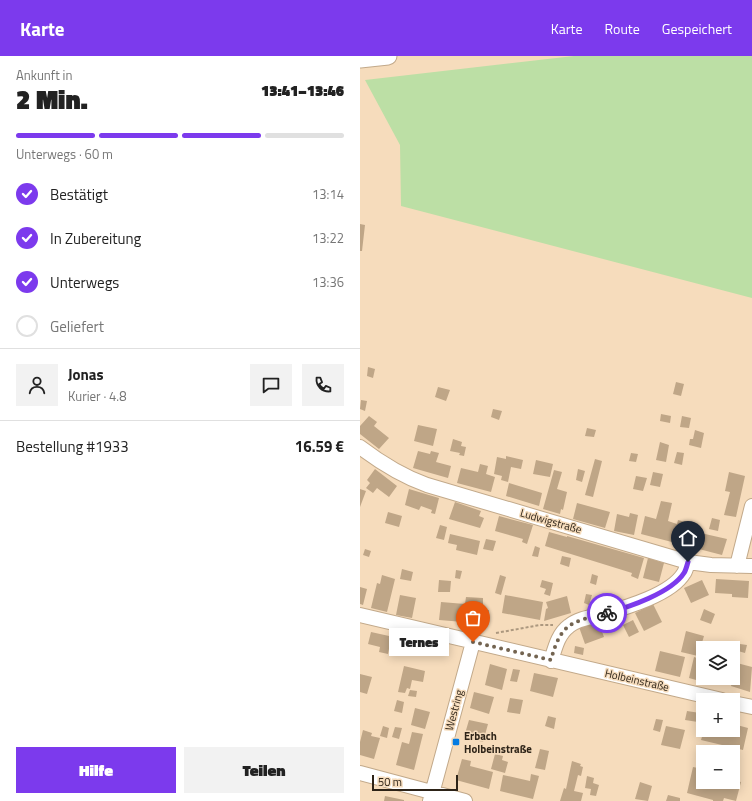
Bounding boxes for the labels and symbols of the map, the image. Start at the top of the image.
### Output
street label: Ludwigstraße [518,505,584,538]
pin [671,521,705,562]
courier [587,593,627,633]
pin [456,601,490,642]
callout: Ternes [389,628,449,656]
street label: Holbeinstraße [603,665,671,695]
street label: Westring [441,687,467,732]
place label: Erbach Holbeinstraße [464,728,532,757]
marker: Erbach Holbeinstraße [451,737,461,747]
scale bar [372,773,458,792]

